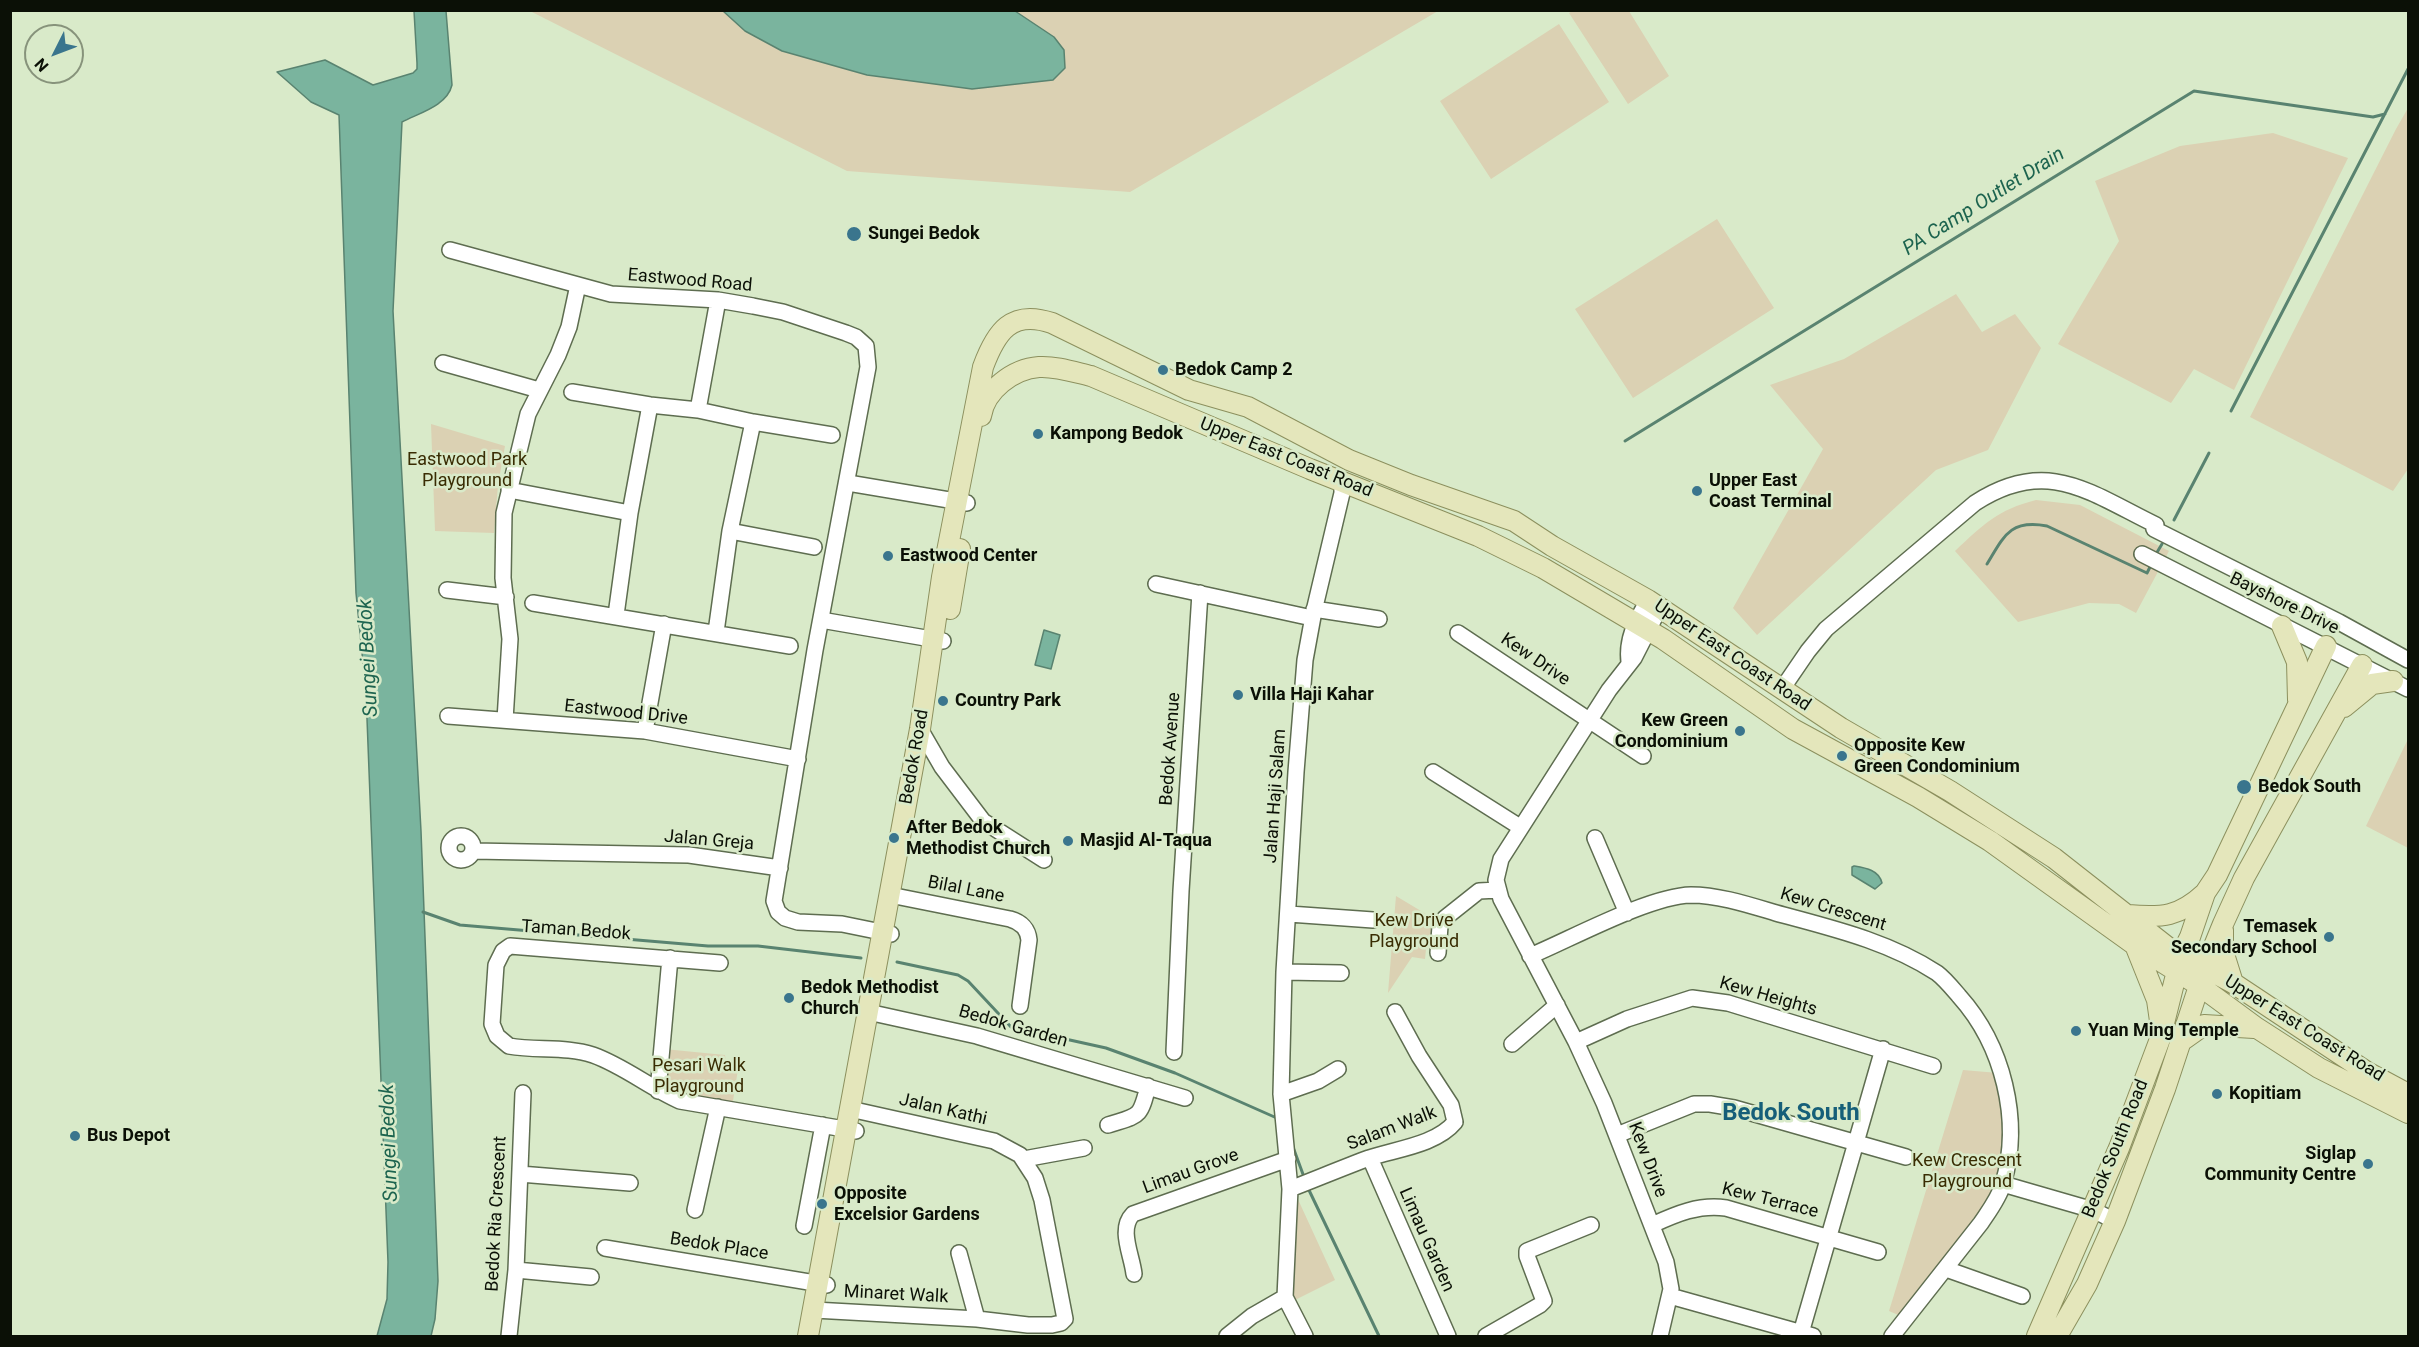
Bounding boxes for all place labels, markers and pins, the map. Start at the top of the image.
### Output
place label: Sungei Bedok [868,223,980,245]
marker: Sungei Bedok [845,225,863,243]
place label: Bedok Camp 2 [1175,359,1293,381]
marker: Bedok Camp 2 [1156,363,1170,377]
place label: Kampong Bedok [1050,423,1183,445]
marker: Kampong Bedok [1031,427,1045,441]
place label: Upper East Coast Terminal [1709,470,1832,512]
marker: Upper East Coast Terminal [1690,484,1704,498]
place label: Eastwood Center [900,545,1037,567]
marker: Eastwood Center [881,549,895,563]
place label: Villa Haji Kahar [1250,684,1374,706]
marker: Villa Haji Kahar [1231,688,1245,702]
place label: Country Park [955,690,1061,712]
marker: Country Park [936,694,950,708]
place label: Kew Green Condominium [1615,710,1728,752]
marker: Kew Green Condominium [1733,724,1747,738]
place label: Opposite Kew Green Condominium [1854,735,2020,777]
marker: Opposite Kew Green Condominium [1835,749,1849,763]
place label: Bedok South [2258,776,2361,798]
marker: Bedok South [2235,778,2253,796]
place label: After Bedok Methodist Church [906,817,1050,860]
place label: Masjid Al-Taqua [1080,830,1212,852]
marker: After Bedok Methodist Church [887,831,901,845]
marker: Masjid Al-Taqua [1061,834,1075,848]
place label: Temasek Secondary School [2171,916,2317,958]
marker: Temasek Secondary School [2322,930,2336,944]
place label: Bedok Methodist Church [801,977,939,1020]
marker: Bedok Methodist Church [782,991,796,1005]
place label: Yuan Ming Temple [2088,1020,2239,1042]
marker: Yuan Ming Temple [2069,1024,2083,1038]
place label: Kopitiam [2229,1083,2301,1105]
marker: Kopitiam [2210,1087,2224,1101]
place label: Bus Depot [87,1125,170,1147]
marker: Bus Depot [68,1129,82,1143]
place label: Siglap Community Centre [2204,1143,2356,1186]
marker: Siglap Community Centre [2361,1157,2375,1171]
place label: Opposite Excelsior Gardens [834,1183,980,1226]
marker: Opposite Excelsior Gardens [815,1197,829,1211]

